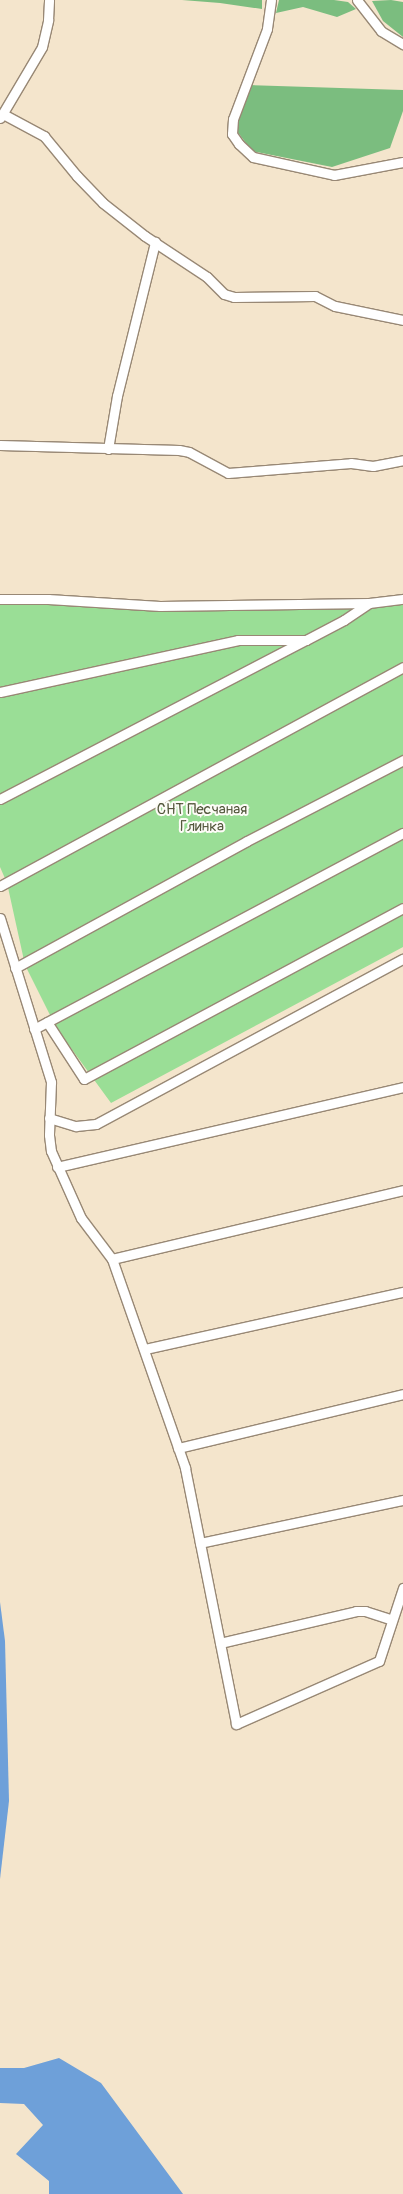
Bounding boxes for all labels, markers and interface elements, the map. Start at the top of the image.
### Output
park label: СНТ Песчаная Глинка [157,800,247,835]

